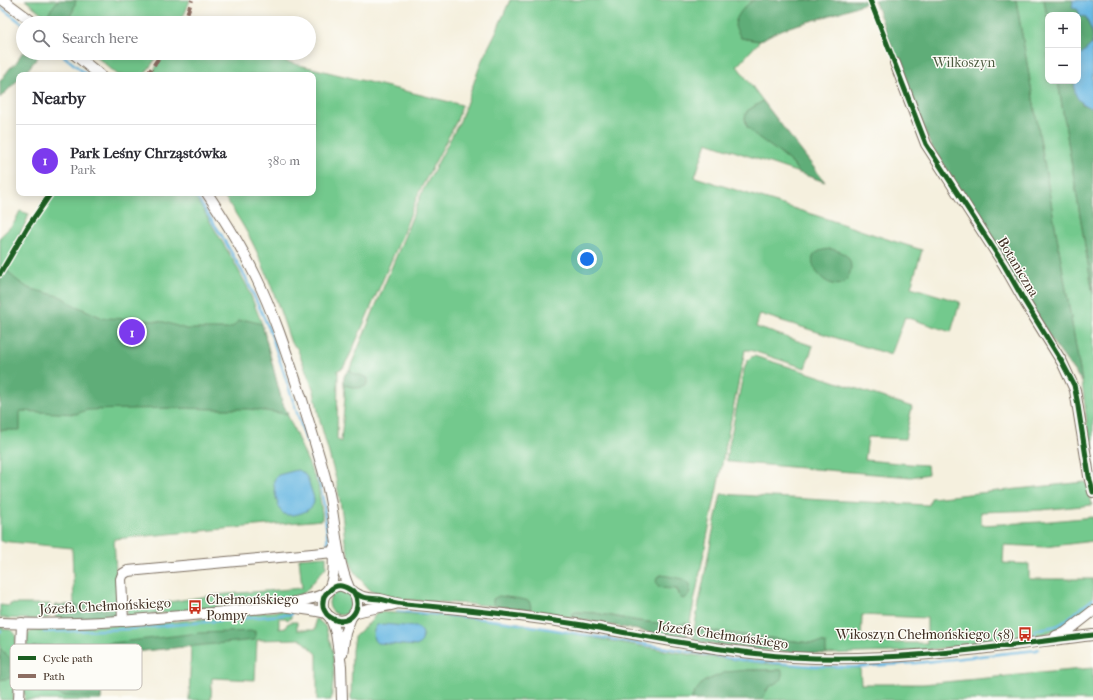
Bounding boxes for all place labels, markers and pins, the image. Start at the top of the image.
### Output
pin: 1 [119,317,145,347]
place label: Chełmońskiego Pompy [206,591,299,624]
bus stop icon: Chełmońskiego Pompy [187,599,203,615]
place label: Wikoszyn Chełmońskiego (58) [835,626,1014,643]
bus stop icon: Wikoszyn Chełmońskiego (58) [1017,626,1033,642]

